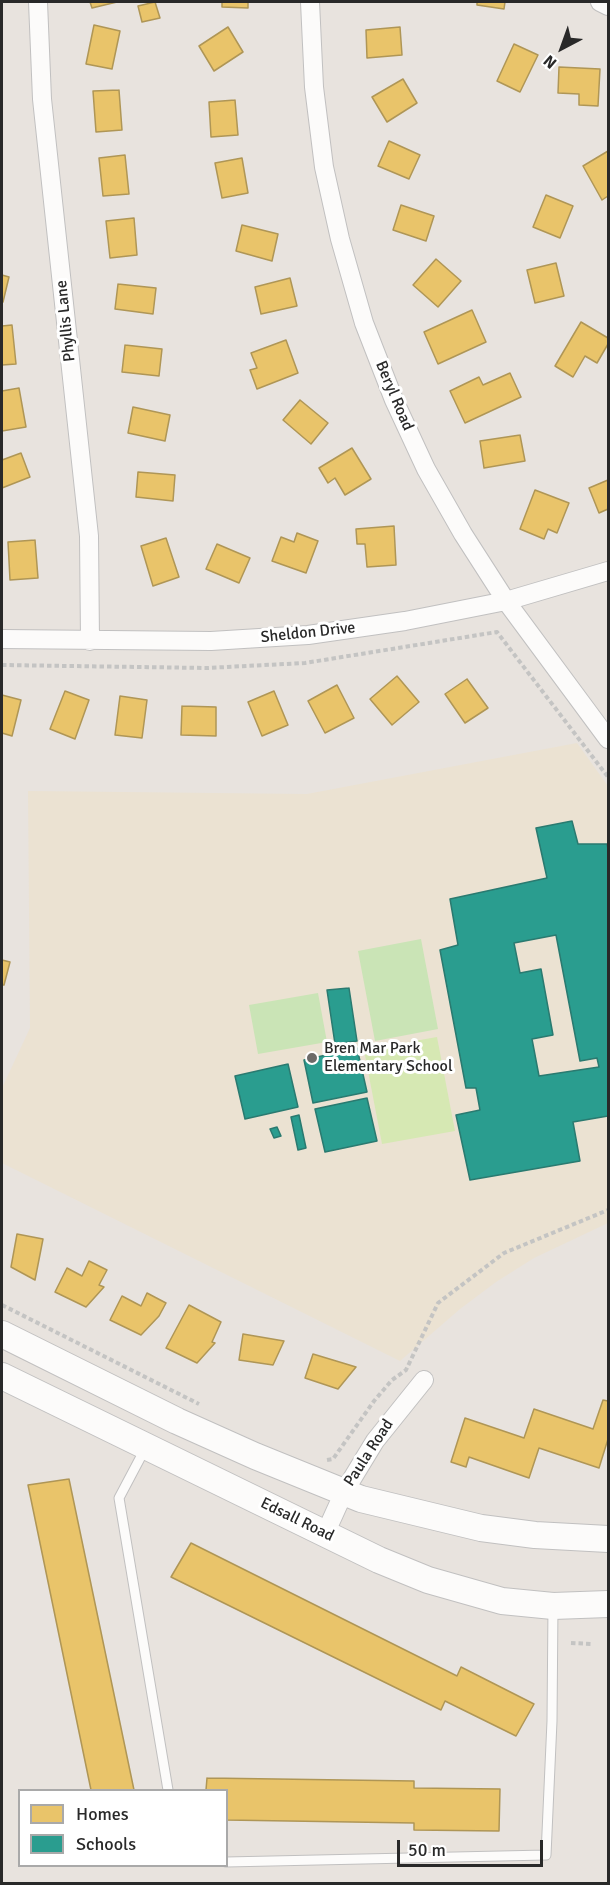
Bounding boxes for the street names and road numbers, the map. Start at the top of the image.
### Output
street label: Phyllis Lane [52,279,80,363]
street label: Beryl Road [371,358,417,434]
street label: Sheldon Drive [260,618,356,648]
street label: Paula Road [340,1416,398,1490]
street label: Edsall Road [257,1494,337,1546]

